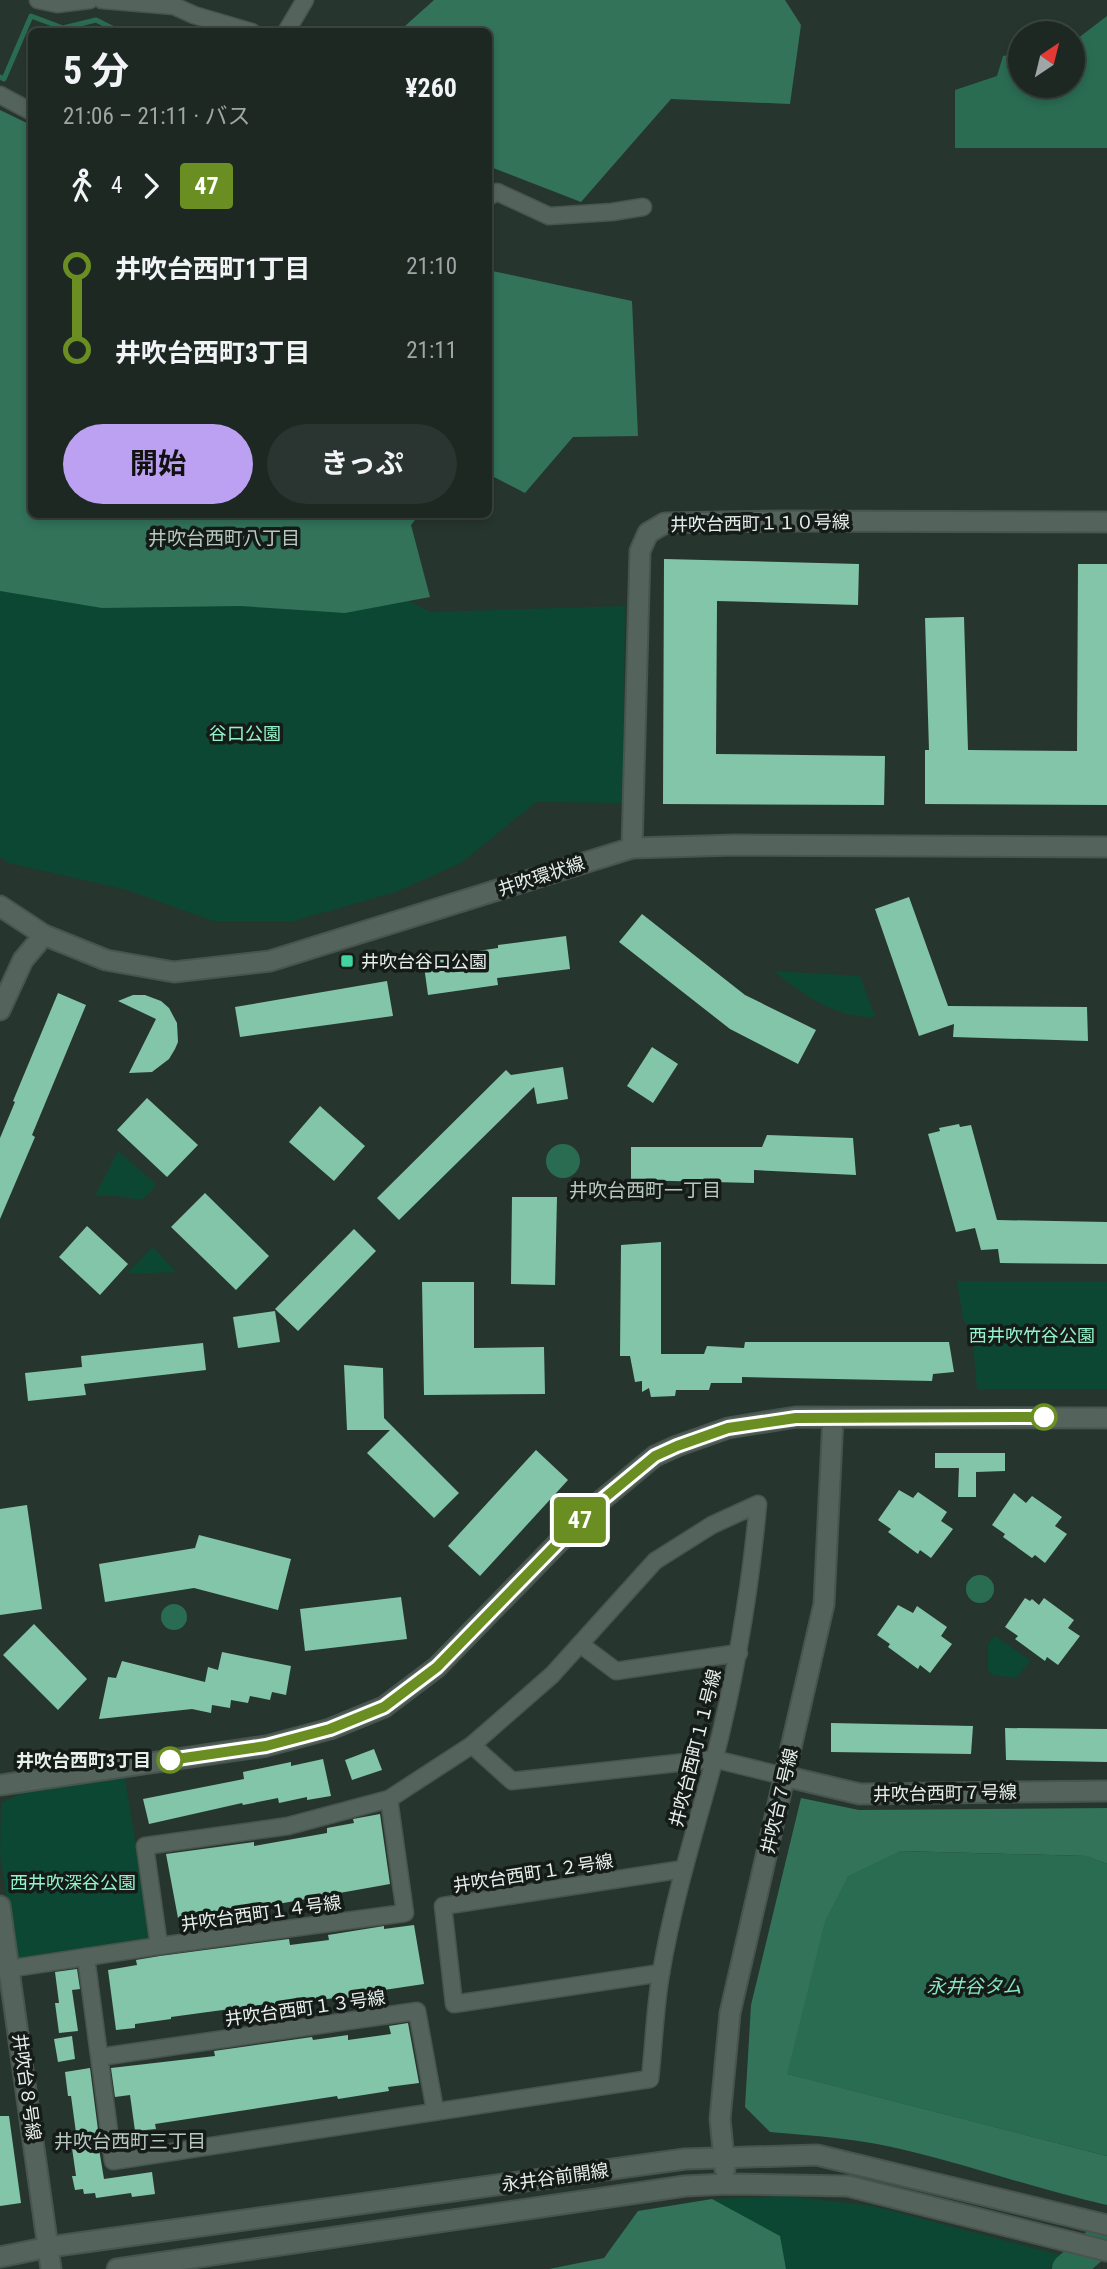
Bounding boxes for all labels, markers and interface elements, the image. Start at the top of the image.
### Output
north arrow [1008,21,1085,98]
map controls [1008,21,1085,98]
text: 5 分 [63,49,129,93]
text: ¥260 [405,73,457,103]
text: 21:06 – 21:11 · バス [63,103,250,130]
icon: walk [63,167,101,205]
icon: forward [132,167,170,205]
text: 4 [111,172,122,199]
text: 47 [194,172,219,200]
text: 21:10 [406,253,457,280]
text: 井吹台西町1丁目 [115,254,310,284]
text: 21:11 [406,337,457,364]
text: 井吹台西町3丁目 [115,338,310,368]
button: 開始 [63,424,253,504]
button: きっぷ [267,424,457,504]
street label: 井吹台西町１１０号線 [670,511,850,535]
district label: 井吹台西町八丁目 [148,527,300,550]
park label: 谷口公園 [209,723,281,744]
street label: 井吹環状線 [495,852,587,900]
place label: 井吹台谷口公園 [361,951,487,972]
marker: 井吹台谷口公園 [339,953,355,969]
district label: 井吹台西町一丁目 [569,1179,721,1202]
park label: 西井吹竹谷公園 [969,1325,1095,1346]
unlabelled marker [1031,1404,1057,1430]
line badge: 47 [548,1497,612,1543]
text: 47 [568,1506,592,1534]
street label: 井吹台西町１１号線 [665,1667,725,1829]
street label: 井吹台７号線 [757,1746,801,1856]
marker: 井吹台西町3丁目 [157,1747,183,1773]
place label: 井吹台西町3丁目 [16,1750,151,1771]
street label: 井吹台西町７号線 [873,1781,1017,1805]
street label: 井吹台西町１２号線 [451,1850,615,1896]
park label: 西井吹深谷公園 [10,1872,136,1893]
street label: 井吹台西町１４号線 [179,1891,343,1935]
water label: 永井谷タム [926,1975,1022,1998]
street label: 井吹台西町１３号線 [223,1986,387,2030]
street label: 井吹台８号線 [9,2032,45,2142]
district label: 井吹台西町三丁目 [54,2130,206,2153]
street label: 永井谷前開線 [500,2159,610,2195]

